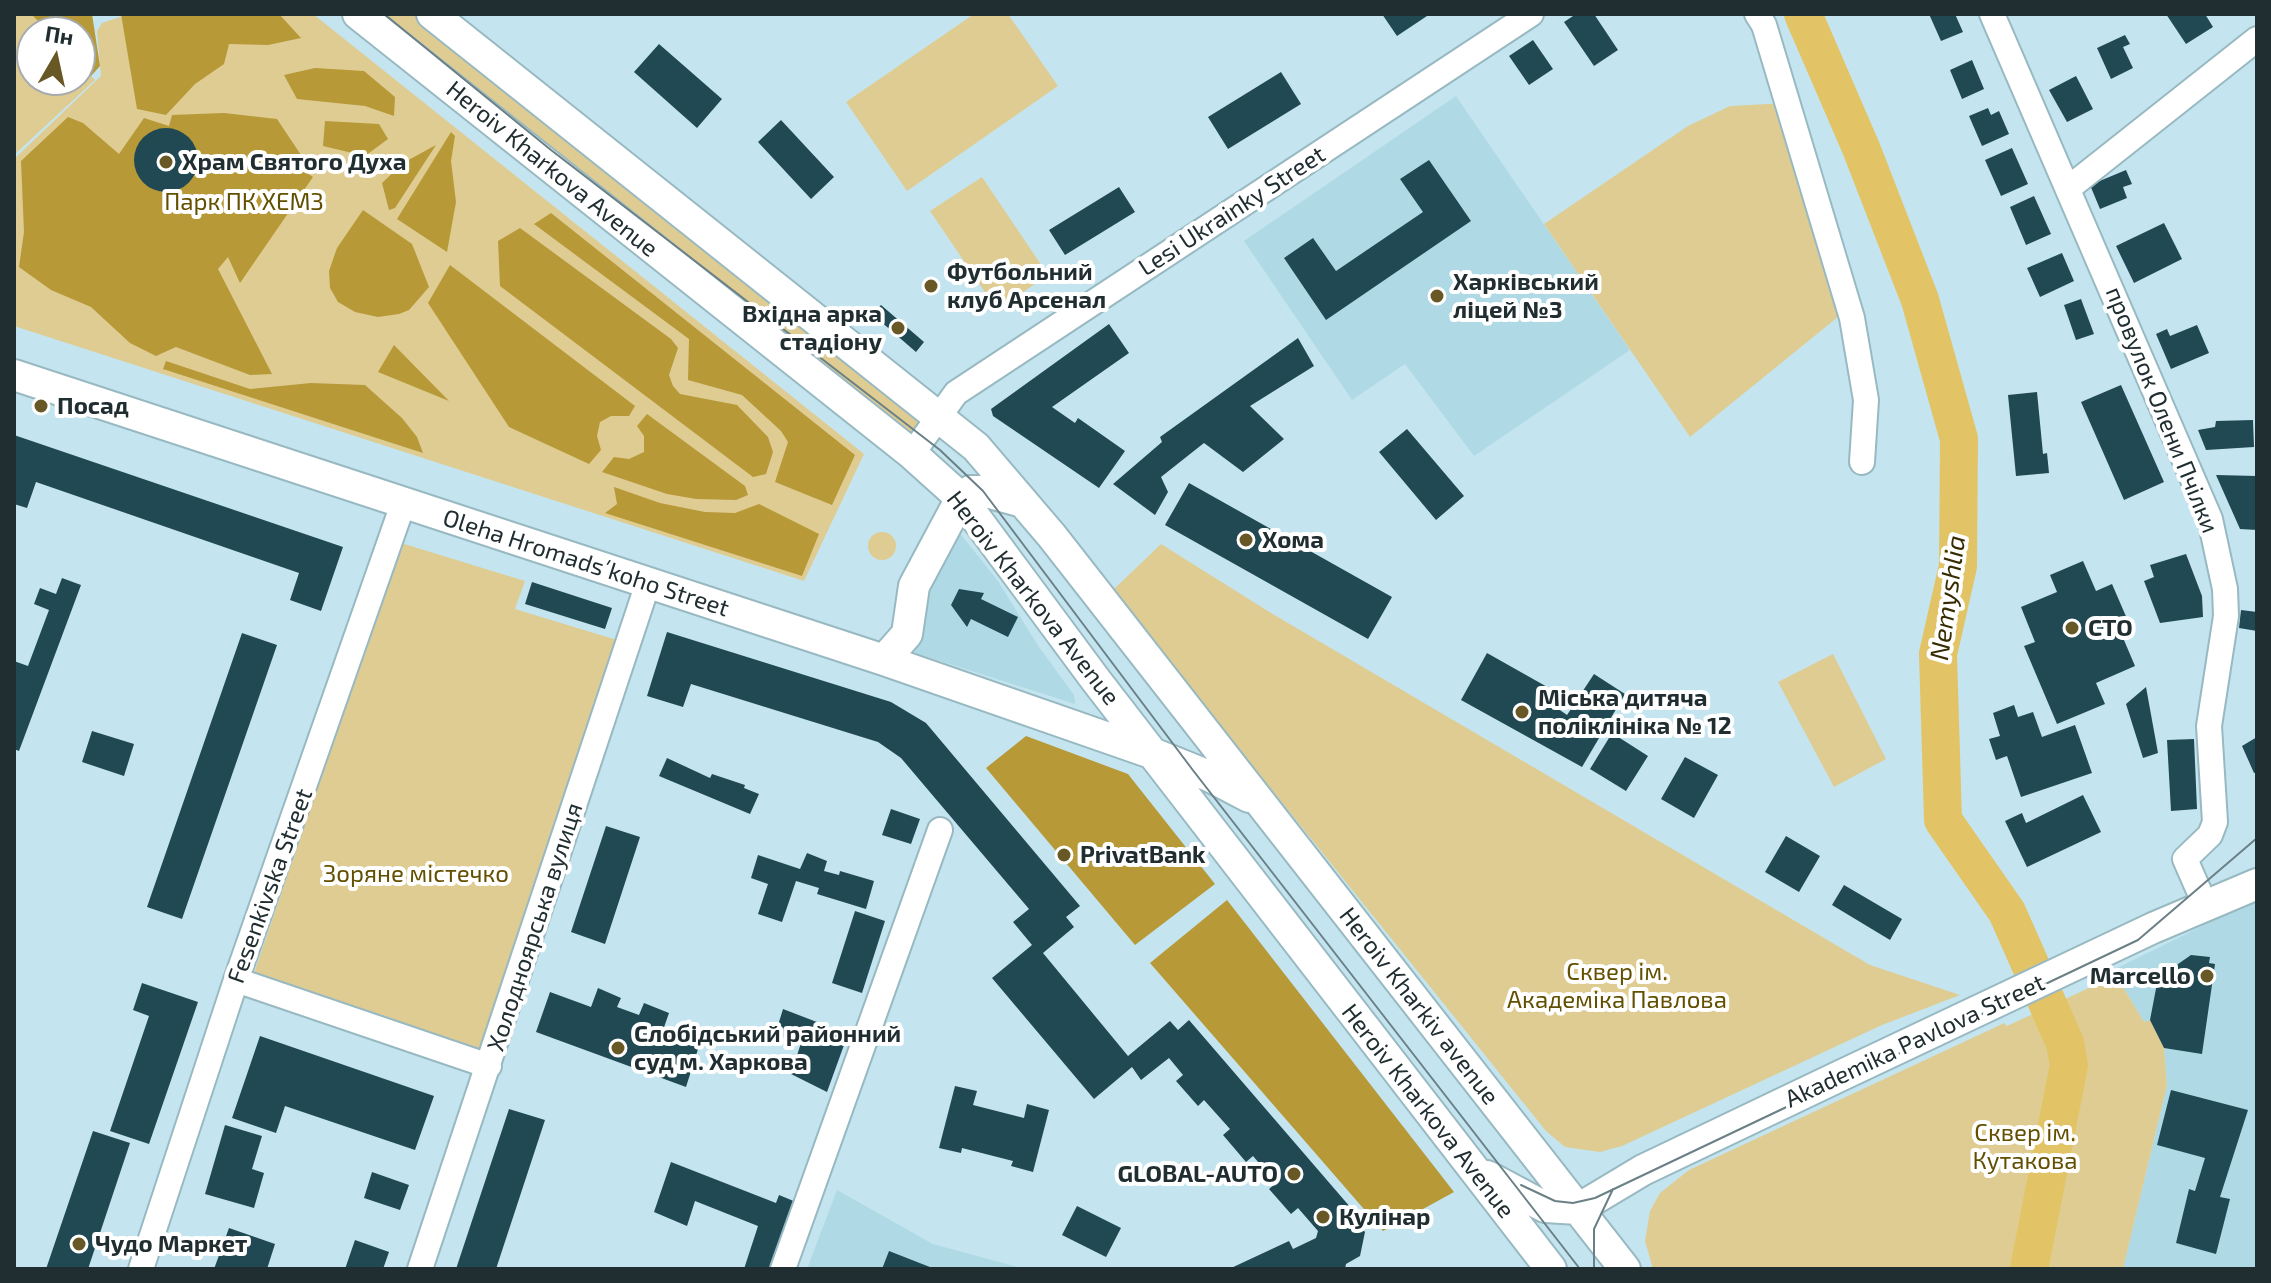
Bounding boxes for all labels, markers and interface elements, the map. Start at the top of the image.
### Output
north arrow [16,16,96,96]
text: Пн [43,19,76,49]
street label: Heroiv Kharkova Avenue [440,75,664,263]
street label: Lesi Ukrainky Street [1133,140,1331,282]
place label: Храм Святого Духа [182,148,406,176]
marker: Храм Святого Духа [157,153,175,171]
park label: Парк ПК ХЕМЗ [164,188,324,216]
place label: Футбольний клуб Арсенал [947,258,1106,314]
place label: Харківський ліцей №3 [1453,268,1599,324]
marker: Футбольний клуб Арсенал [922,277,940,295]
street label: провулок Олени Пчілки [2099,283,2225,537]
marker: Харківський ліцей №3 [1428,287,1446,305]
place label: Вхідна арка стадіону [742,300,882,356]
marker: Вхідна арка стадіону [889,319,907,337]
place label: Посад [57,392,129,420]
marker: Посад [32,397,50,415]
street label: Heroiv Kharkova Avenue [940,485,1126,711]
street label: Oleha Hromadsʹkoho Street [439,503,733,623]
place label: Хома [1262,526,1324,554]
marker: Хома [1237,531,1255,549]
water label: Nemyshlia [1924,533,1972,663]
place label: СТО [2088,614,2133,642]
marker: СТО [2063,619,2081,637]
place label: Міська дитяча поліклініка № 12 [1538,684,1732,740]
marker: Міська дитяча поліклініка № 12 [1513,703,1531,721]
street label: Fesenkivska Street [221,785,319,987]
street label: Холодноярська вулиця [481,799,589,1055]
place label: PrivatBank [1080,841,1206,869]
marker: PrivatBank [1055,846,1073,864]
park label: Зоряне містечко [323,860,509,888]
street label: Heroiv Kharkiv avenue [1333,902,1505,1110]
park label: Сквер ім. Академіка Павлова [1507,958,1727,1014]
place label: Marcello [2090,962,2191,990]
marker: Marcello [2198,967,2216,985]
street label: Akademika Pavlova Street [1781,968,2049,1114]
street label: Heroiv Kharkova Avenue [1335,998,1521,1224]
place label: Слобідський районний суд м. Харкова [634,1020,901,1076]
marker: Слобідський районний суд м. Харкова [609,1039,627,1057]
park label: Сквер ім. Кутакова [1973,1119,2077,1175]
place label: GLOBAL-AUTO [1117,1160,1278,1188]
marker: GLOBAL-AUTO [1285,1165,1303,1183]
place label: Кулінар [1339,1203,1431,1231]
marker: Кулінар [1314,1208,1332,1226]
place label: Чудо Маркет [95,1230,247,1258]
marker: Чудо Маркет [70,1235,88,1253]

